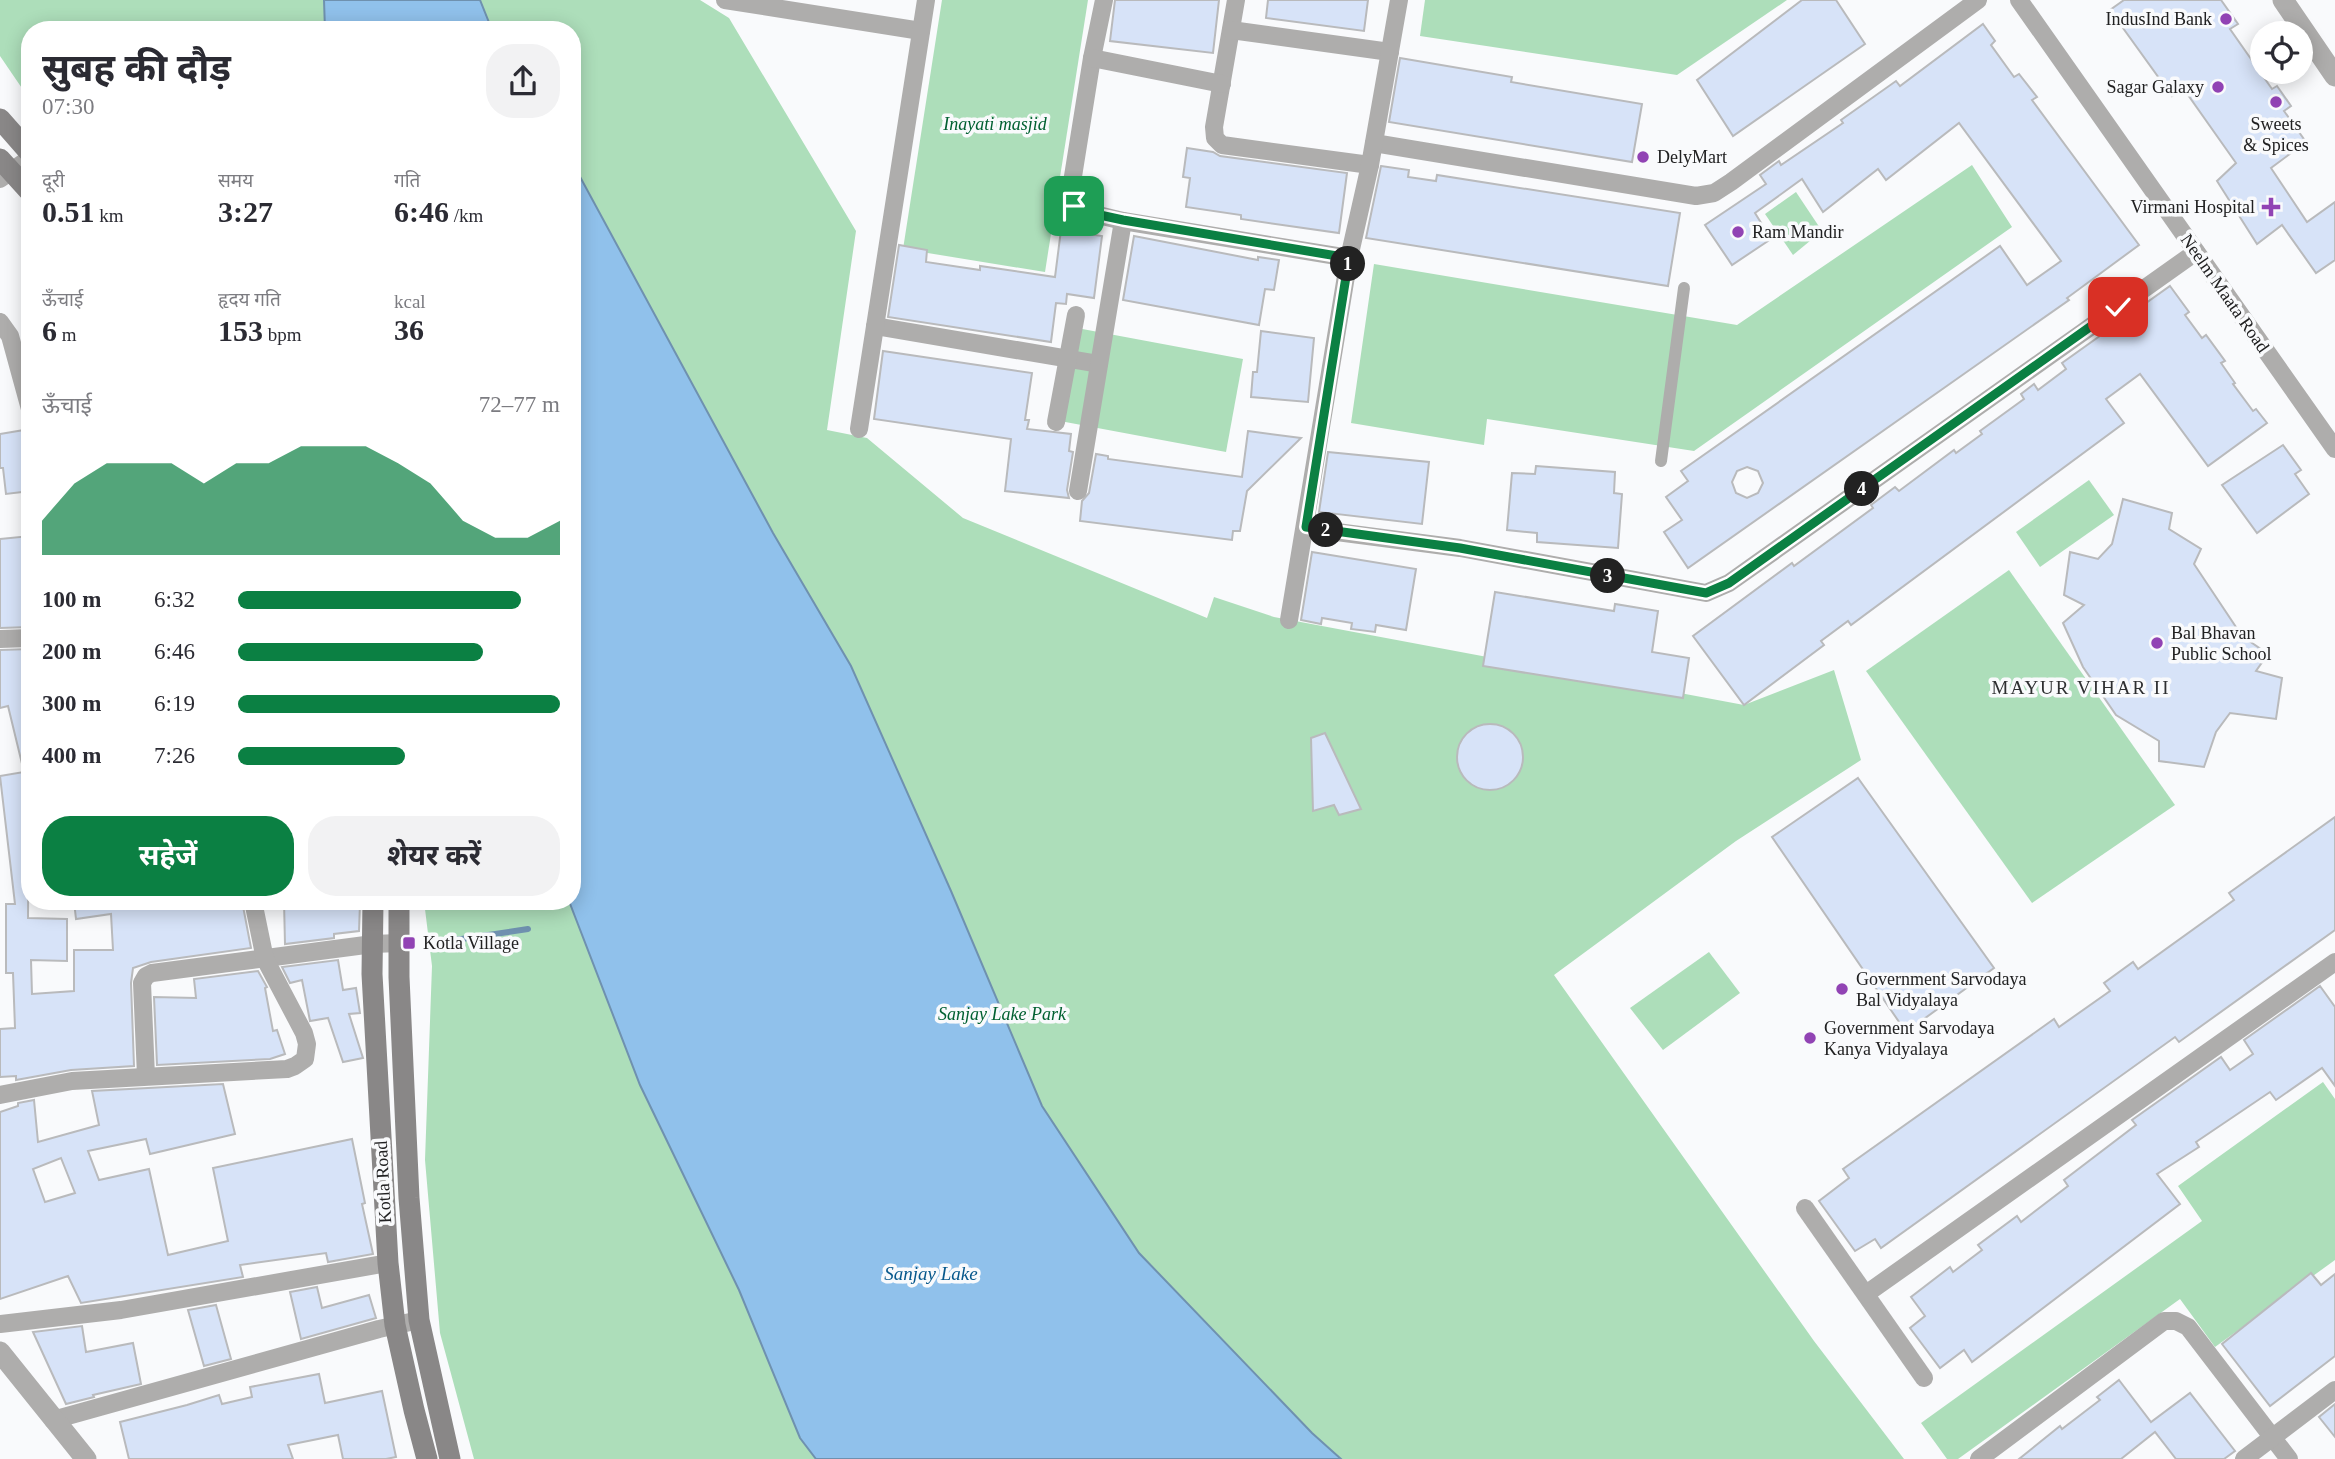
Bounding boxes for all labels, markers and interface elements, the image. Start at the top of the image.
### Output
place label: IndusInd Bank [2106,9,2212,29]
marker: IndusInd Bank [2218,11,2234,27]
map controls [2250,21,2313,84]
button: locate [2250,21,2313,84]
button: share [486,44,560,118]
text: सुबह की दौड़ [42,47,231,89]
place label: Sagar Galaxy [2107,77,2204,97]
marker: Sagar Galaxy [2210,79,2226,95]
text: 07:30 [42,94,94,119]
marker: Sweets & Spices [2268,94,2284,110]
park label: Inayati masjid [942,114,1048,134]
place label: Sweets & Spices [2243,114,2309,155]
place label: DelyMart [1657,147,1727,167]
marker: DelyMart [1635,149,1651,165]
text: दूरी [42,170,65,191]
text: समय [218,170,253,191]
text: गति [394,170,420,191]
pin [1044,176,1104,236]
icon: arrive [1055,187,1093,225]
text: 0.51 [42,195,95,228]
text: 3:27 [218,195,273,228]
text: 6:46 [394,195,449,228]
place label: Virmani Hospital [2131,197,2255,217]
marker: Virmani Hospital [2261,197,2281,217]
text: km [95,205,124,226]
text: /km [449,205,483,226]
place label: Ram Mandir [1752,222,1844,242]
marker: Ram Mandir [1730,224,1746,240]
street label: Neelm Maata Road [2177,230,2273,356]
pin: 1 [1330,246,1366,282]
text: 1 [1343,253,1352,274]
pin [2088,277,2148,337]
icon: check [2099,288,2137,326]
text: ऊँचाई [42,289,83,310]
text: हृदय गति [218,289,281,310]
text: kcal [394,291,426,312]
text: 36 [394,313,424,346]
text: 6 [42,314,57,347]
text: 153 [218,314,263,347]
text: m [57,324,77,345]
text: bpm [263,324,302,345]
text: 72–77 m [479,392,560,417]
text: ऊँचाई [42,393,92,418]
pin: 4 [1844,472,1880,506]
text: 4 [1857,478,1866,499]
pin: 2 [1308,512,1344,548]
text: 2 [1321,519,1330,540]
pin: 3 [1590,558,1626,594]
text: 3 [1603,565,1612,586]
text: 100 m [42,587,101,612]
text: 6:32 [154,587,195,612]
place label: Bal Bhavan Public School [2171,623,2272,664]
marker: Bal Bhavan Public School [2149,635,2165,651]
text: 200 m [42,639,101,664]
text: 6:46 [154,639,195,664]
district label: MAYUR VIHAR II [1992,677,2170,698]
text: 300 m [42,691,101,716]
text: 6:19 [154,691,195,716]
text: 400 m [42,743,101,768]
text: 7:26 [154,743,195,768]
button: सहेजें [42,816,294,896]
button: शेयर करें [308,816,560,896]
place label: Kotla Village [423,933,519,953]
marker: Kotla Village [401,935,417,951]
place label: Government Sarvodaya Bal Vidyalaya [1856,969,2026,1010]
marker: Government Sarvodaya Bal Vidyalaya [1834,981,1850,997]
park label: Sanjay Lake Park [938,1004,1067,1024]
place label: Government Sarvodaya Kanya Vidyalaya [1824,1018,1994,1059]
marker: Government Sarvodaya Kanya Vidyalaya [1802,1030,1818,1046]
street label: Kotla Road [371,1140,395,1224]
water label: Sanjay Lake [884,1263,978,1284]

